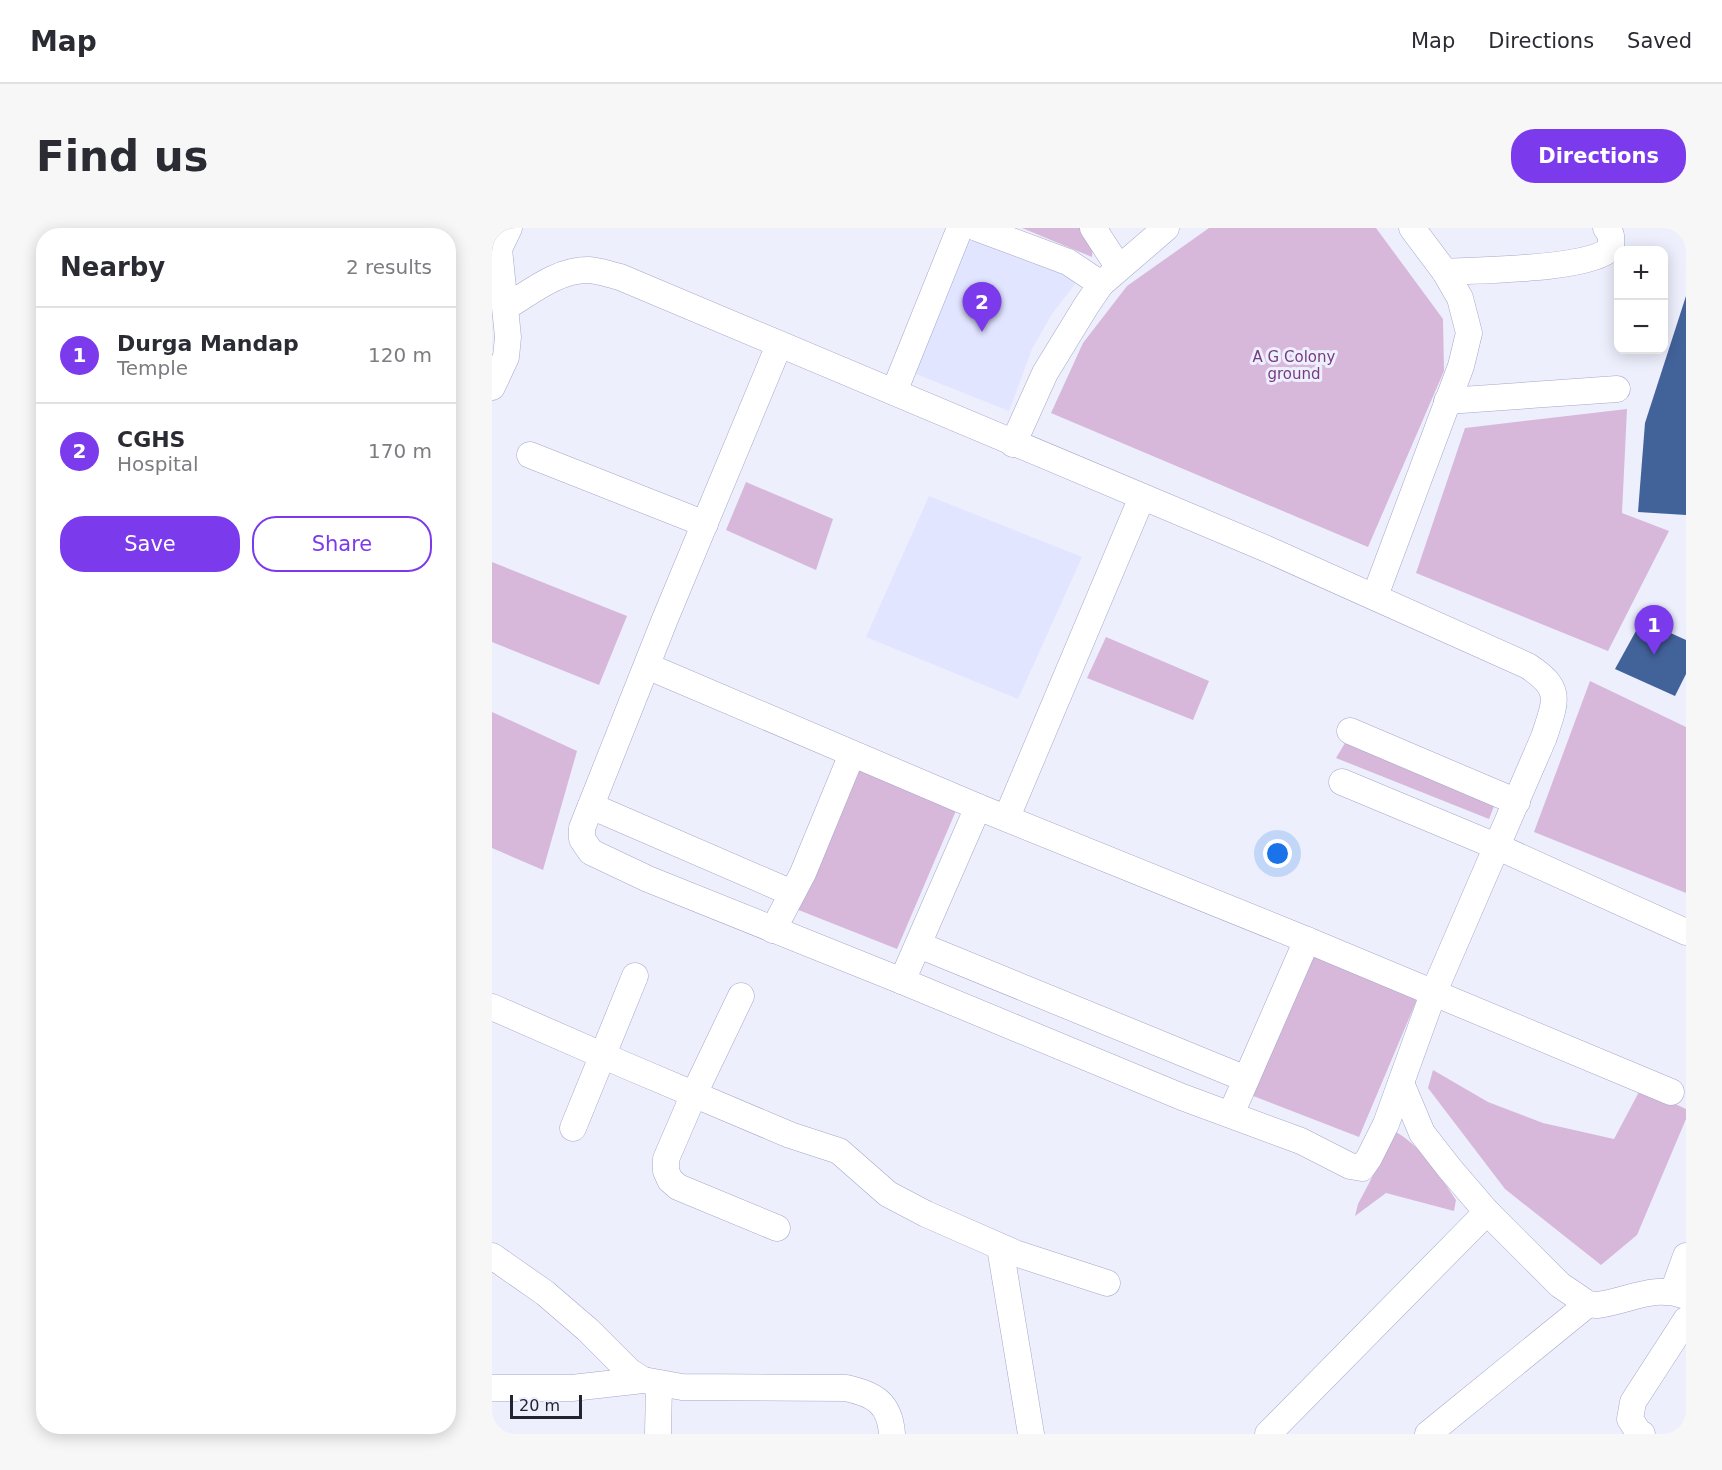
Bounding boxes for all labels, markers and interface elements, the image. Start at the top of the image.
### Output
text: Map [30,25,97,58]
text: Map [1411,29,1455,53]
text: Directions [1488,29,1594,53]
text: Saved [1627,29,1692,53]
button: Directions [1511,129,1686,183]
text: Find us [36,132,209,181]
map controls [1614,246,1668,354]
button: + [1614,246,1668,300]
text: Nearby [60,252,165,282]
text: 2 results [346,255,432,279]
pin: 2 [962,282,1002,332]
button: − [1614,300,1668,354]
text: Durga Mandap [117,331,299,356]
text: 1 [73,343,86,367]
text: 120 m [368,343,432,367]
park label: A G Colony ground [1253,348,1336,383]
text: Temple [117,356,188,380]
text: CGHS [117,427,185,452]
text: 2 [73,439,86,463]
text: 170 m [368,439,432,463]
text: Hospital [117,452,199,476]
button: Save [60,516,240,572]
button: Share [252,516,432,572]
pin: 1 [1634,606,1674,655]
your location [1263,839,1292,868]
scale bar [510,1392,582,1420]
text: 20 m [519,1396,560,1415]

